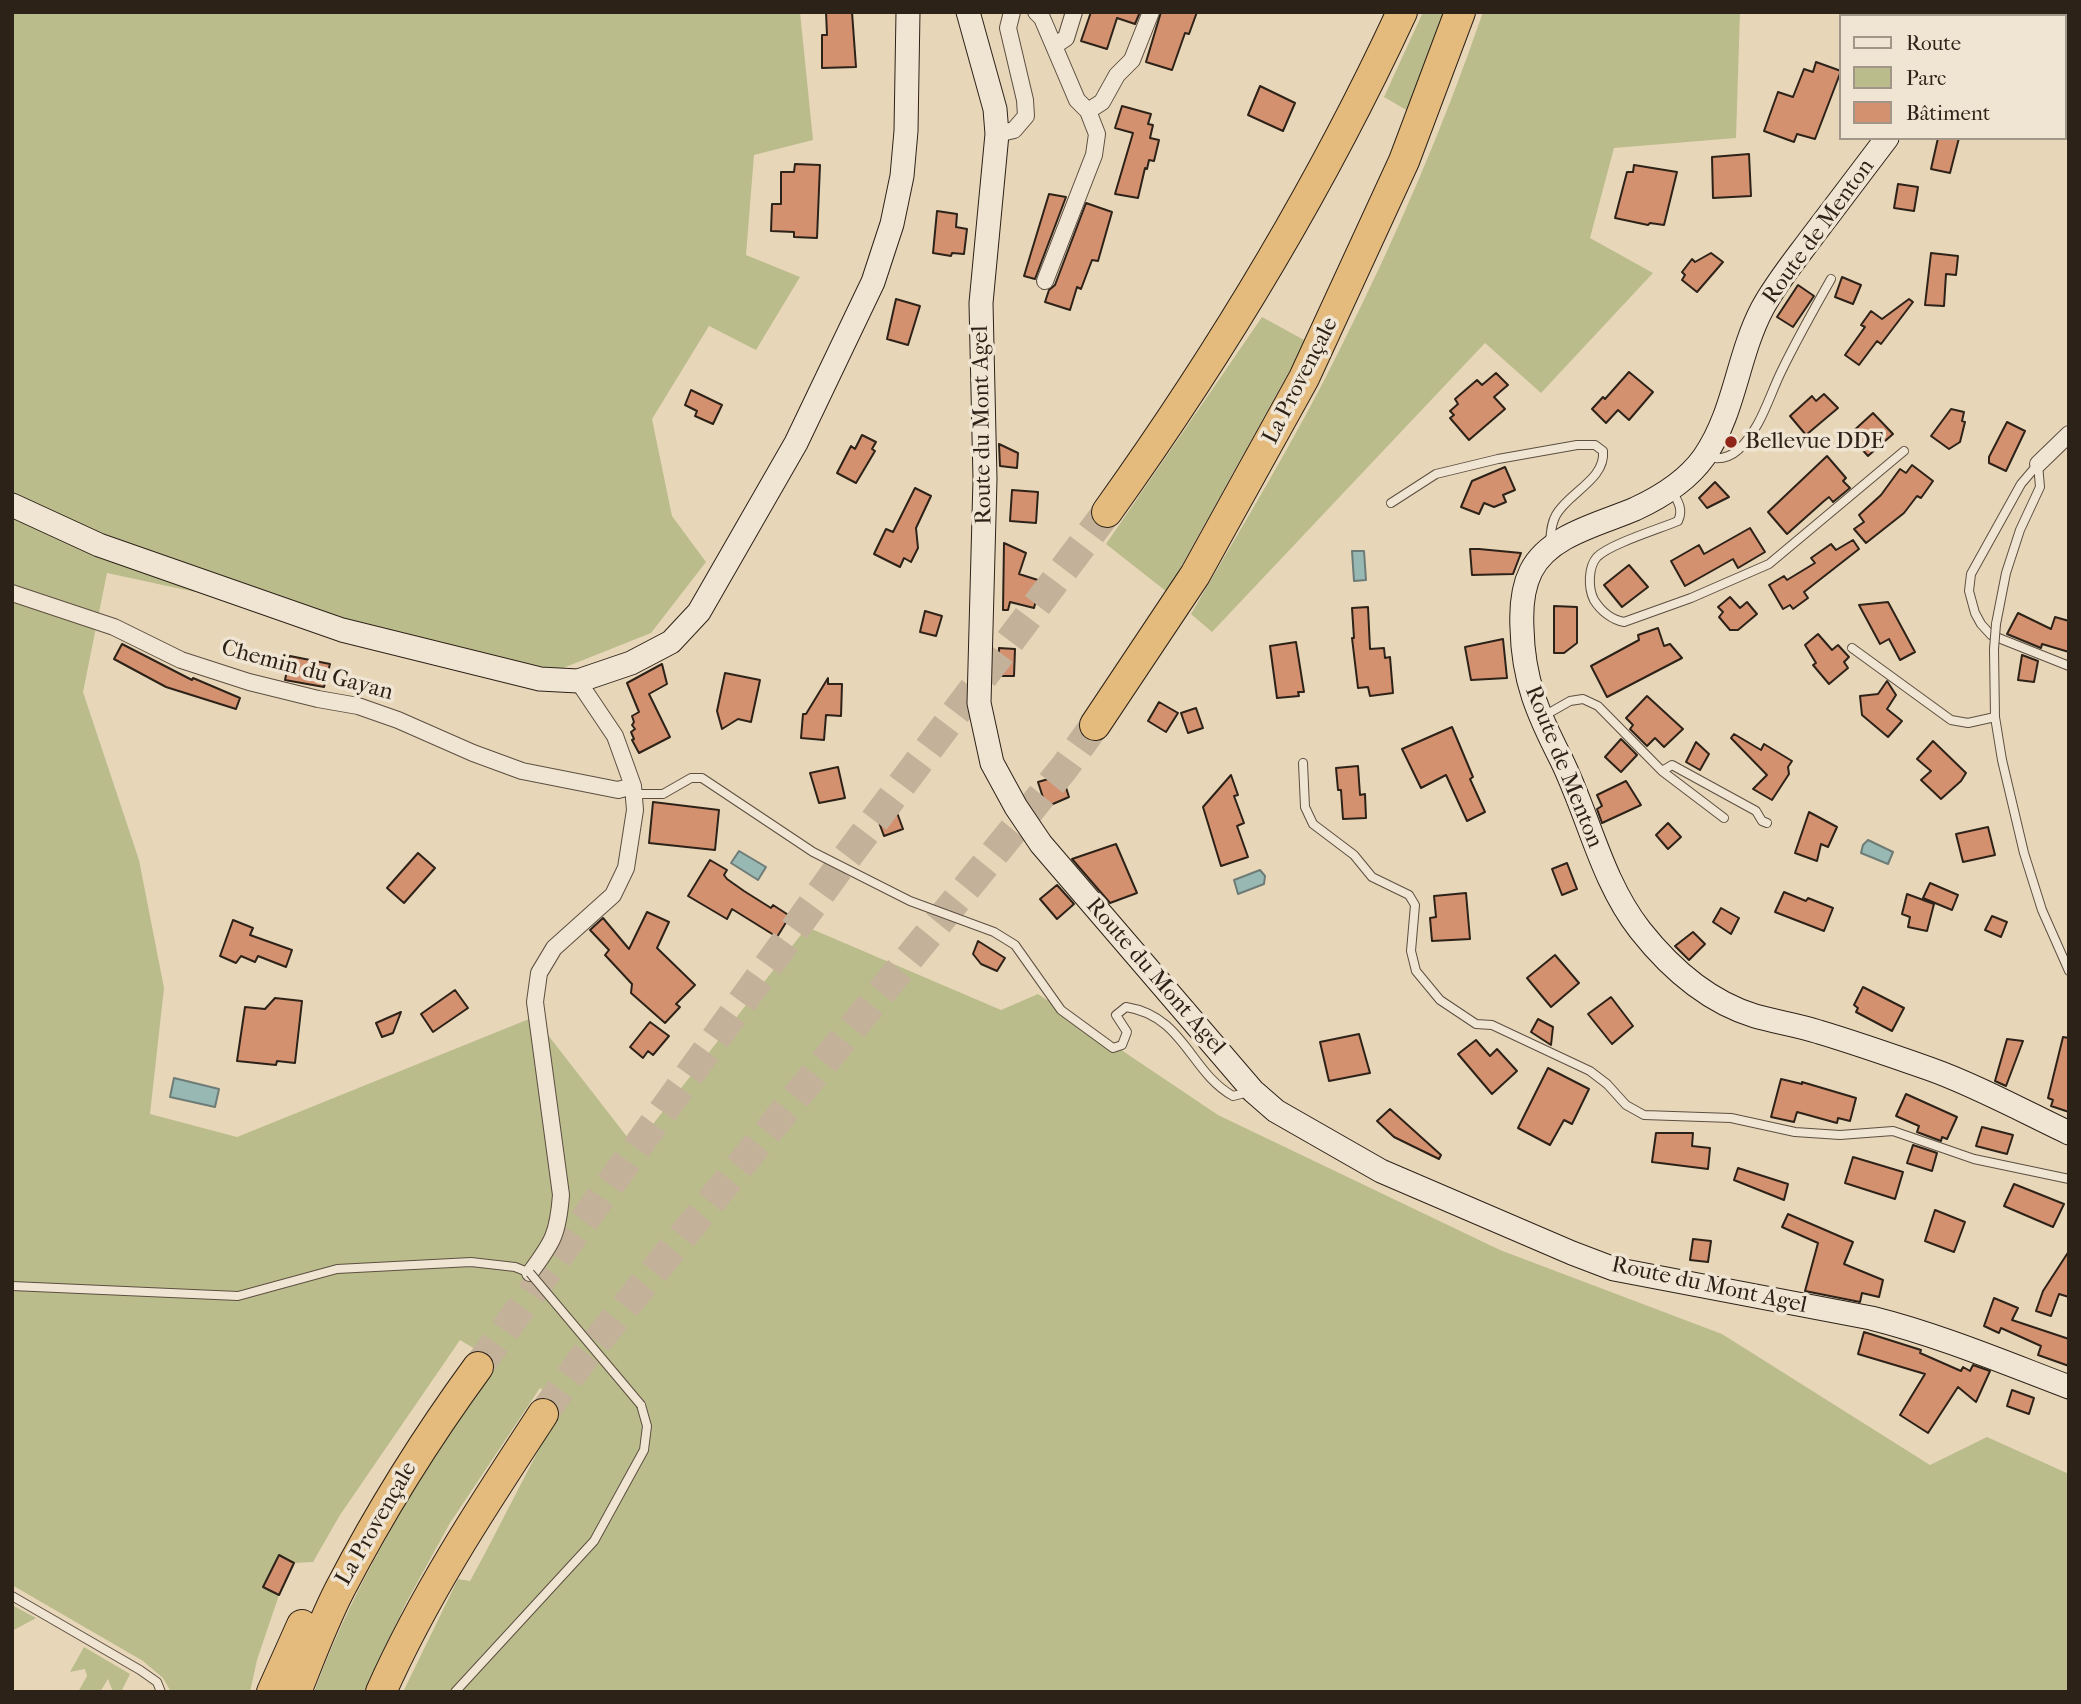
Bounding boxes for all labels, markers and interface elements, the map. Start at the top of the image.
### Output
legend [1840,14,2067,140]
text: Route [1906,31,1961,55]
text: Parc [1906,66,1946,90]
text: Bâtiment [1906,101,1990,125]
street label: Route de Menton [1757,154,1881,310]
street label: La Provençale [1257,313,1345,449]
street label: Route du Mont Agel [967,325,999,525]
place label: Bellevue DDE [1745,428,1884,456]
marker: Bellevue DDE [1723,434,1739,450]
street label: Chemin du Gayan [218,635,396,707]
street label: Route de Menton [1518,682,1608,852]
street label: Route du Mont Agel [1079,893,1231,1061]
street label: Route du Mont Agel [1609,1252,1809,1320]
street label: La Provençale [330,1457,424,1591]

